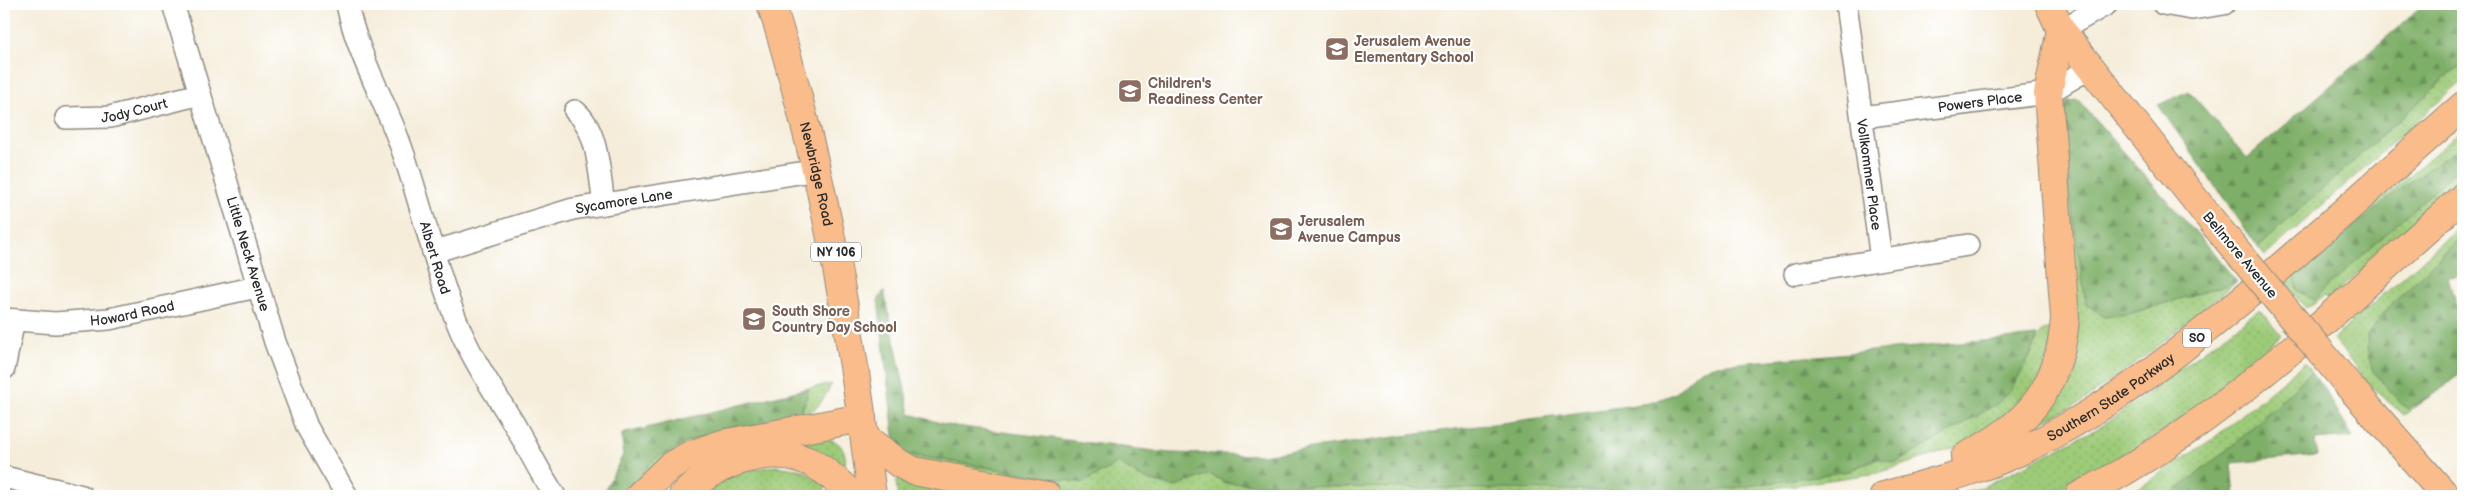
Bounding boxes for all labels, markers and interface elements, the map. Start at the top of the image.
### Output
place label: Jerusalem Avenue Elementary School [1354,33,1474,66]
school or university icon: Jerusalem Avenue Elementary School [1324,36,1350,62]
place label: Children's Readiness Center [1148,75,1263,108]
school or university icon: Children's Readiness Center [1117,78,1143,104]
street label: Powers Place [1937,88,2023,116]
street label: Jody Court [101,94,170,126]
street label: Vollkommer Place [1853,118,1885,231]
street label: Newbridge Road [796,120,837,228]
street label: Sycamore Lane [574,185,674,217]
street label: Little Neck Avenue [223,194,274,313]
street label: Bellmore Avenue [2199,208,2281,302]
place label: Jerusalem Avenue Campus [1297,213,1401,246]
school or university icon: Jerusalem Avenue Campus [1268,216,1294,242]
street label: Albert Road [416,219,454,296]
road number: NY 106 [811,242,861,262]
street label: Howard Road [89,297,176,329]
place label: South Shore Country Day School [772,303,897,336]
school or university icon: South Shore Country Day School [741,306,767,332]
road number: SO [2183,328,2211,348]
street label: Southern State Parkway [2044,349,2178,445]

